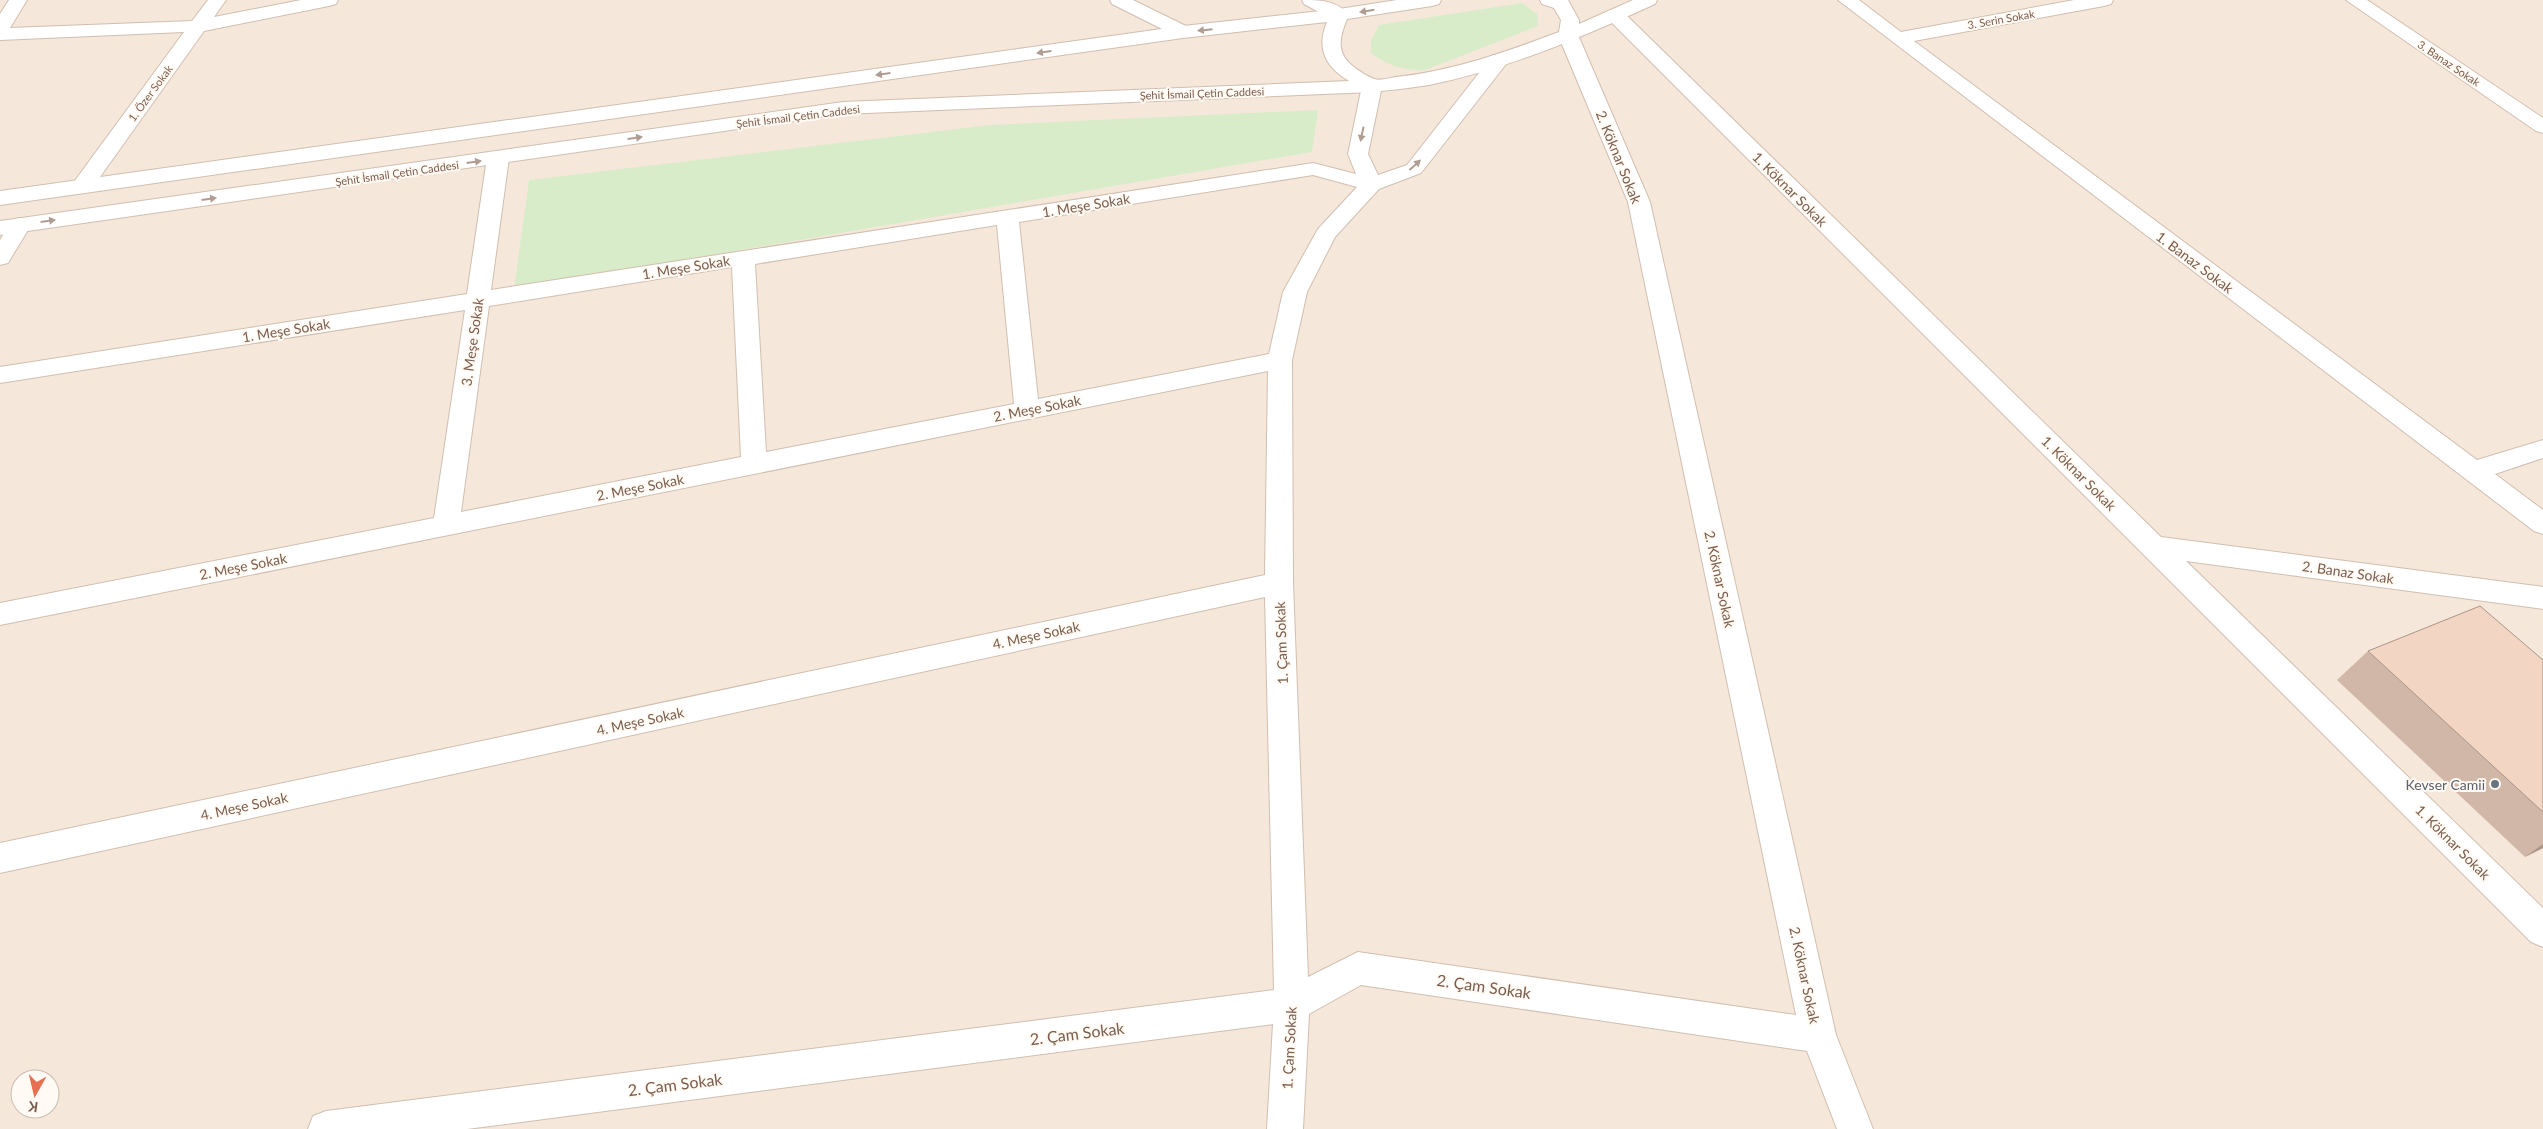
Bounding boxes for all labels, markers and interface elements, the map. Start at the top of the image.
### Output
one-way arrow [1358,7,1374,15]
street label: 3. Serin Sokak [1966,7,2036,31]
one-way arrow [1197,26,1213,34]
street label: 3. Banaz Sokak [2415,37,2483,89]
one-way arrow [1036,48,1052,56]
street label: 1. Özer Sokak [125,62,175,124]
one-way arrow [875,71,891,79]
street label: Şehit İsmail Çetin Caddesi [1139,84,1265,102]
street label: Şehit İsmail Çetin Caddesi [735,102,861,130]
street label: 2. Köknar Sokak [1593,108,1646,207]
one-way arrow [1358,126,1366,142]
one-way arrow [627,134,643,142]
street label: 1. Köknar Sokak [1749,148,1832,231]
street label: Şehit İsmail Çetin Caddesi [334,158,460,188]
one-way arrow [466,158,482,166]
one-way arrow [1409,159,1421,171]
street label: 1. Meşe Sokak [1041,190,1132,220]
one-way arrow [202,195,218,203]
one-way arrow [41,217,57,225]
street label: 1. Banaz Sokak [2153,227,2238,297]
street label: 1. Meşe Sokak [641,252,732,282]
street label: 3. Meşe Sokak [457,296,487,387]
street label: 1. Meşe Sokak [241,315,332,345]
street label: 2. Meşe Sokak [992,391,1083,425]
street label: 1. Köknar Sokak [2038,432,2121,515]
street label: 2. Meşe Sokak [595,470,686,504]
street label: 2. Köknar Sokak [1701,529,1739,630]
street label: 2. Meşe Sokak [198,549,289,583]
street label: 2. Banaz Sokak [2301,557,2396,587]
street label: 1. Çam Sokak [1271,600,1291,685]
street label: 4. Meşe Sokak [991,617,1082,653]
street label: 4. Meşe Sokak [595,703,686,739]
place label: Kevser Camii [2406,776,2485,793]
marker: Kevser Camii [2489,778,2501,790]
street label: 4. Meşe Sokak [199,788,290,824]
street label: 1. Köknar Sokak [2412,801,2495,884]
street label: 2. Köknar Sokak [1786,925,1824,1026]
street label: 2. Çam Sokak [1436,970,1533,1002]
street label: 1. Çam Sokak [1278,1005,1300,1090]
street label: 2. Çam Sokak [1029,1018,1126,1048]
north arrow [10,1069,60,1119]
street label: 2. Çam Sokak [627,1069,724,1099]
text: K [27,1098,39,1116]

